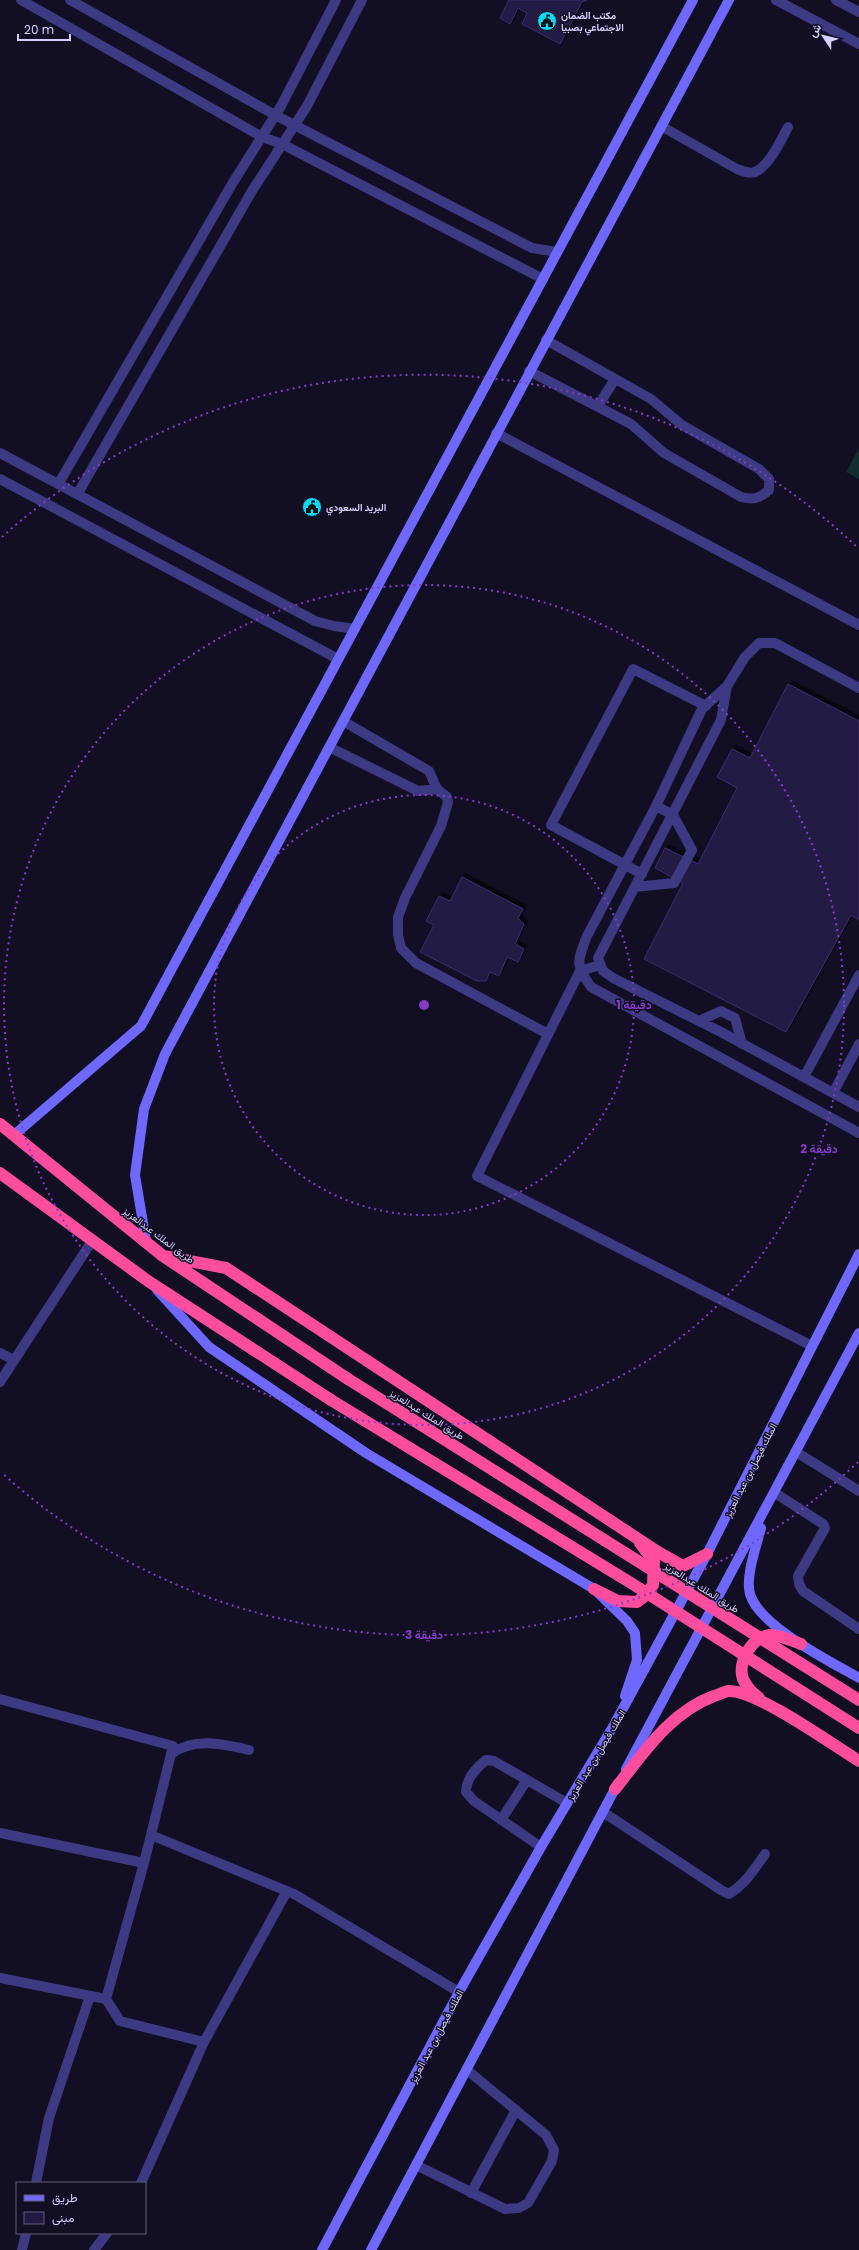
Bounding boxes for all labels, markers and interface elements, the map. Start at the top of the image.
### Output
place label: مكتب الضمان الاجتماعي بصبيا [561,8,624,36]
public building icon: مكتب الضمان الاجتماعي بصبيا [536,10,558,32]
scale bar [18,16,70,42]
north arrow [803,16,843,56]
text: ش [804,20,825,40]
text: 20 m [24,21,54,38]
public building icon: البريد السعودي [301,496,323,518]
place label: البريد السعودي [326,500,386,516]
text: 1 دقيقة [616,996,652,1013]
centre of rings [417,998,431,1012]
text: 2 دقيقة [800,1140,838,1157]
street label: طريق الملك عبدالعزيز [119,1203,198,1268]
street label: طريق الملك عبدالعزيز [386,1385,468,1444]
street label: الملك فيصل بن عبد العزيز [720,1421,781,1521]
street label: طريق الملك عبدالعزيز [661,1558,743,1617]
text: 3 دقيقة [405,1626,443,1643]
street label: الملك فيصل بن عبد العزيز [563,1707,630,1804]
street label: الملك فيصل بن عبد العزيز [405,1987,467,2086]
legend [16,2182,146,2234]
text: طريق [52,2189,78,2206]
text: مبنى [52,2209,74,2226]

